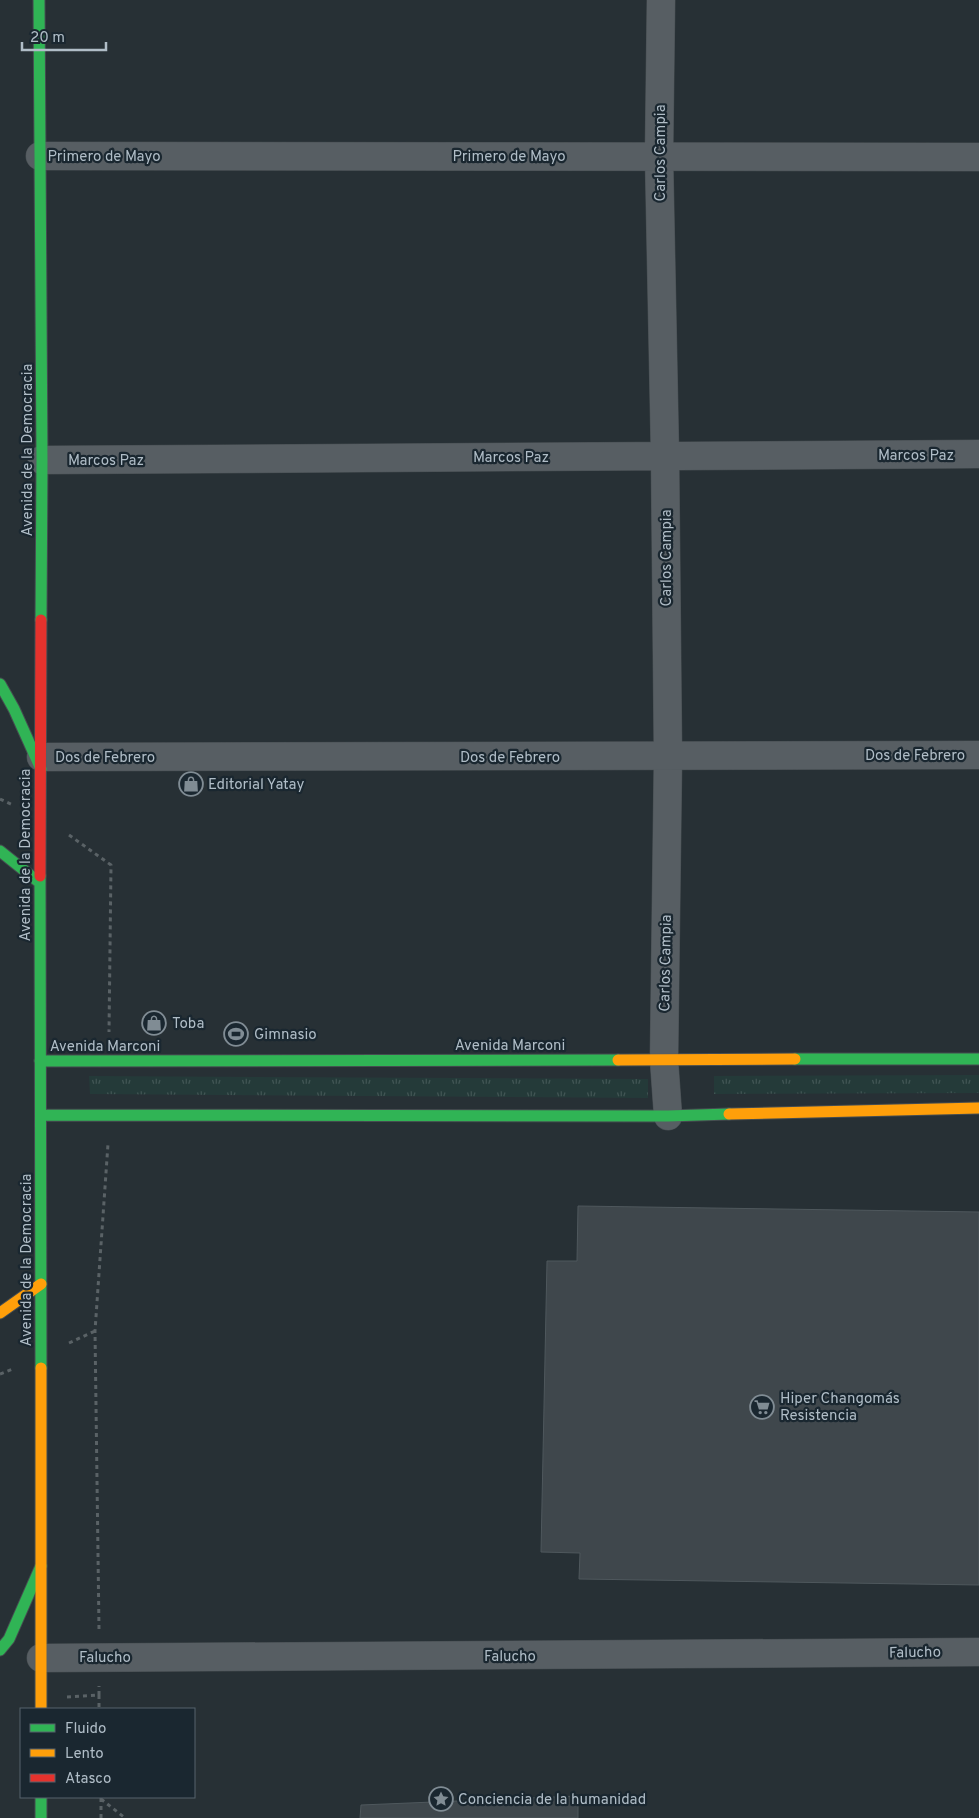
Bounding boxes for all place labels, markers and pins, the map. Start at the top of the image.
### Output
shop icon: Editorial Yatay [178,771,204,797]
place label: Editorial Yatay [208,776,304,795]
shop icon: Toba [141,1010,167,1036]
place label: Toba [172,1015,204,1034]
sports icon: Gimnasio [223,1021,249,1047]
place label: Gimnasio [254,1026,317,1045]
place label: Hiper Changomás Resistencia [780,1390,900,1426]
supermarket icon: Hiper Changomás Resistencia [749,1394,775,1420]
place icon: Conciencia de la humanidad [428,1786,454,1812]
place label: Conciencia de la humanidad [458,1791,646,1810]

